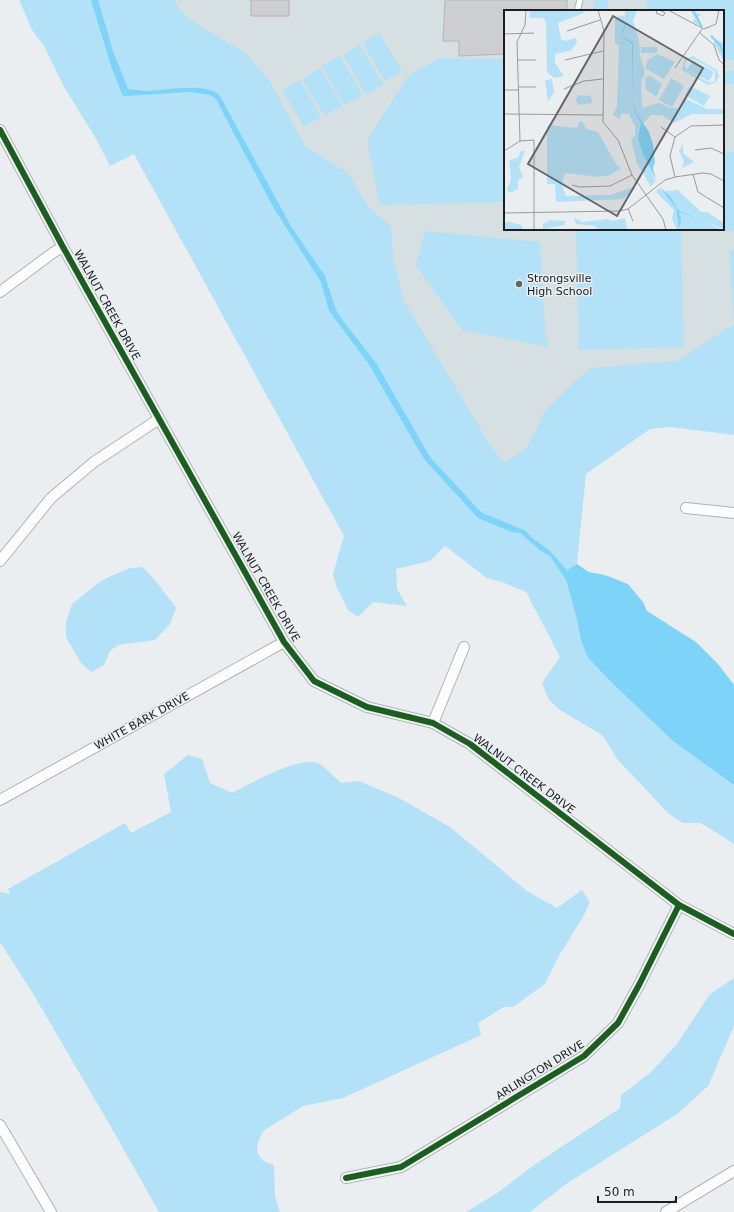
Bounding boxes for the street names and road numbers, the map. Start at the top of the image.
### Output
street label: WALNUT CREEK DRIVE [71,248,143,362]
street label: WALNUT CREEK DRIVE [229,530,303,644]
street label: WHITE BARK DRIVE [92,689,192,753]
street label: WALNUT CREEK DRIVE [470,731,578,817]
street label: ARLINGTON DRIVE [493,1037,587,1102]

